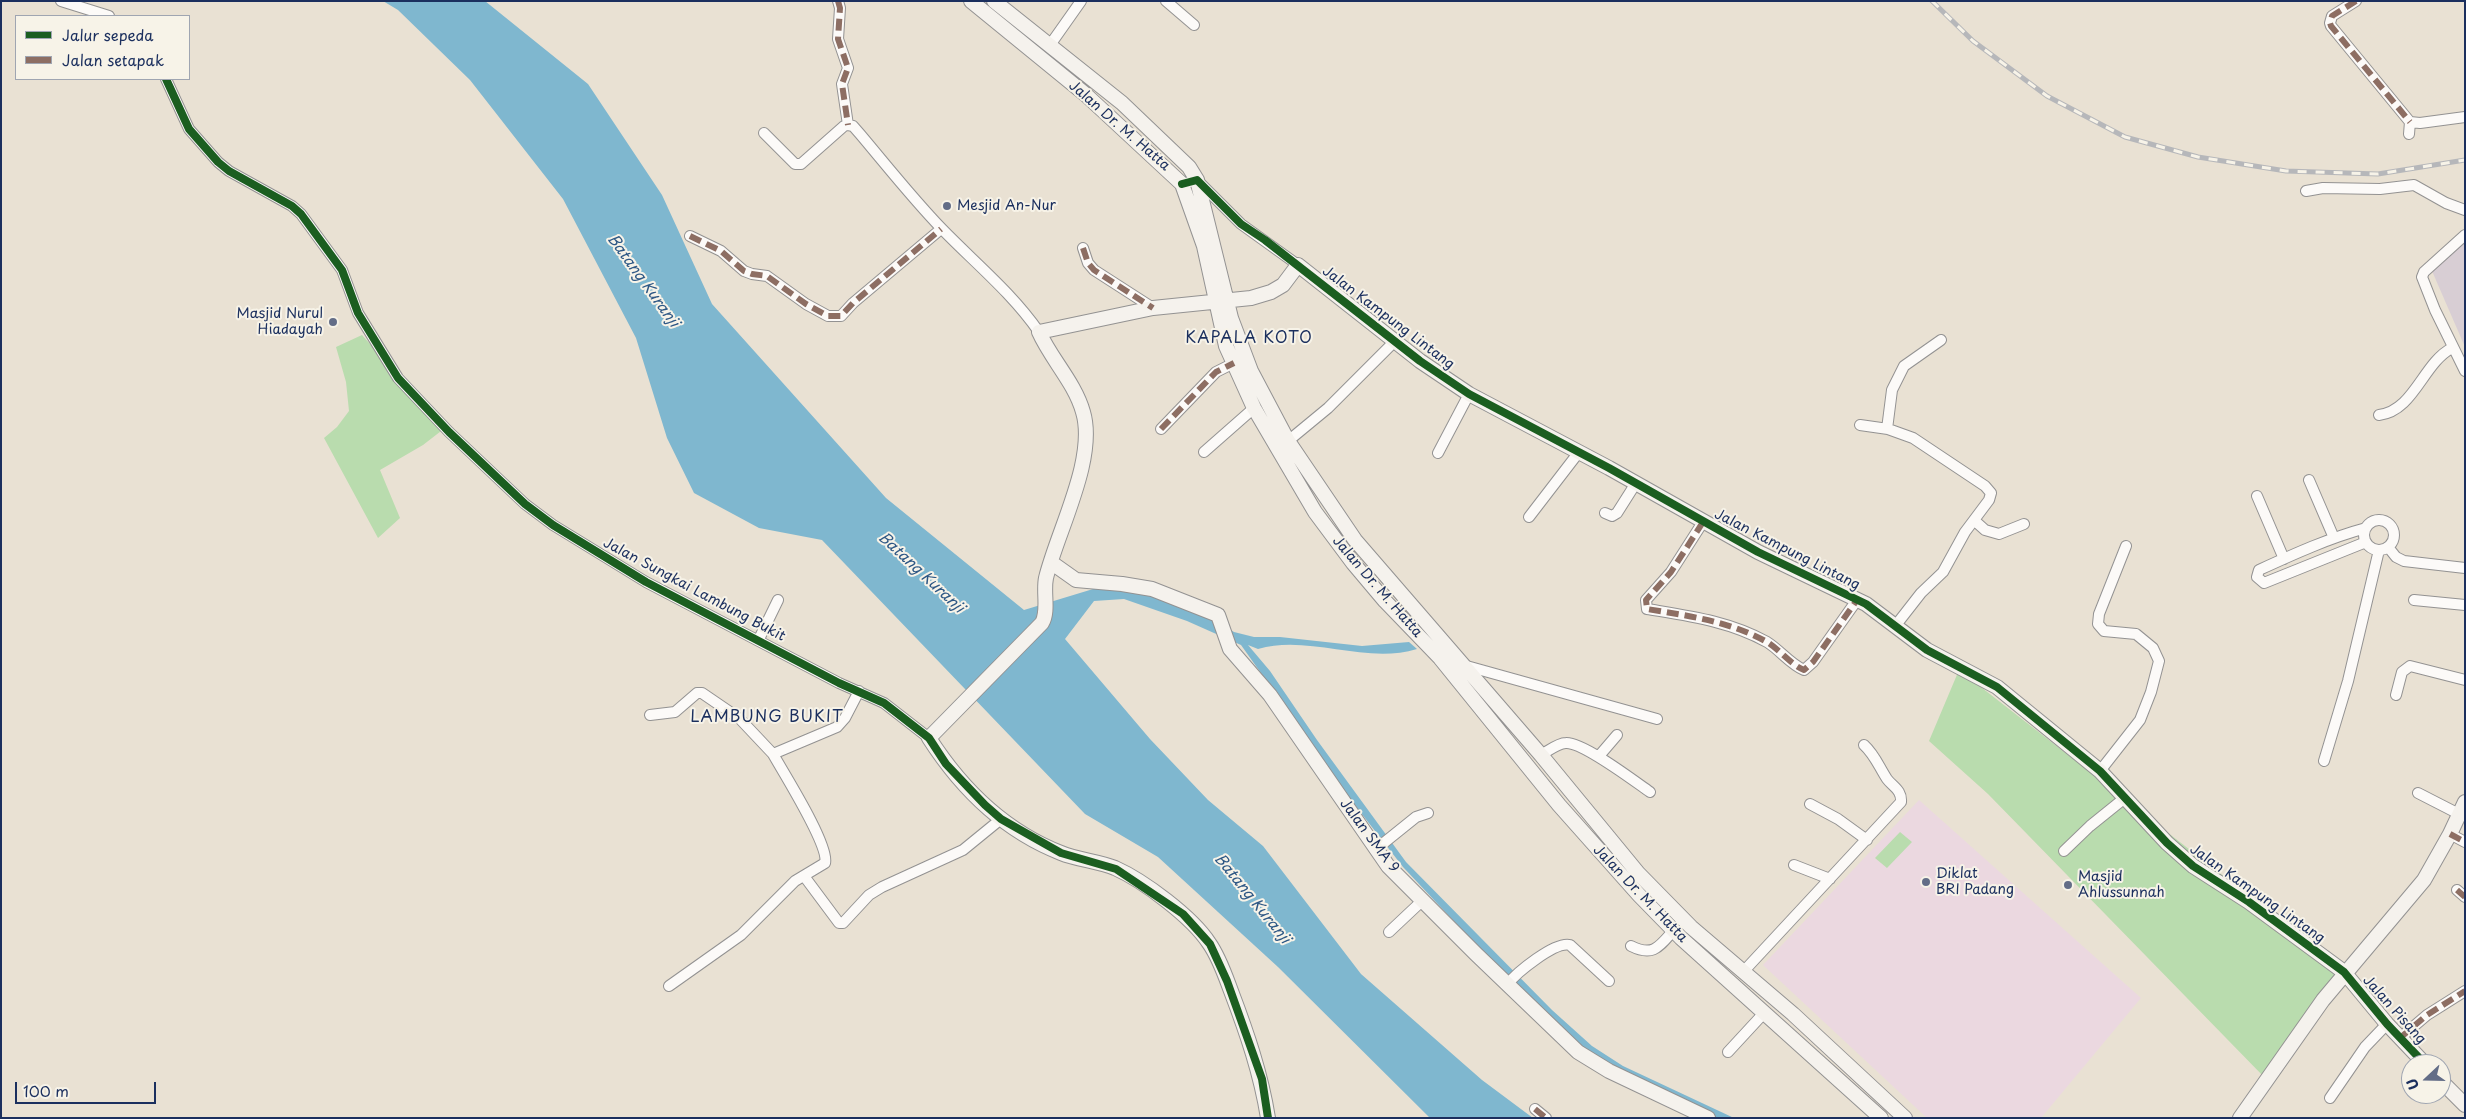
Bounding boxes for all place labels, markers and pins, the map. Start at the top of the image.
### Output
place label: Mesjid An-Nur [957,198,1056,214]
marker: Mesjid An-Nur [941,200,953,212]
place label: Masjid Nurul Hiadayah [237,306,323,338]
marker: Masjid Nurul Hiadayah [327,316,339,328]
place label: Diklat BRI Padang [1936,866,2014,899]
place label: Masjid Ahlussunnah [2078,869,2165,902]
marker: Diklat BRI Padang [1920,876,1932,888]
marker: Masjid Ahlussunnah [2062,879,2074,891]

